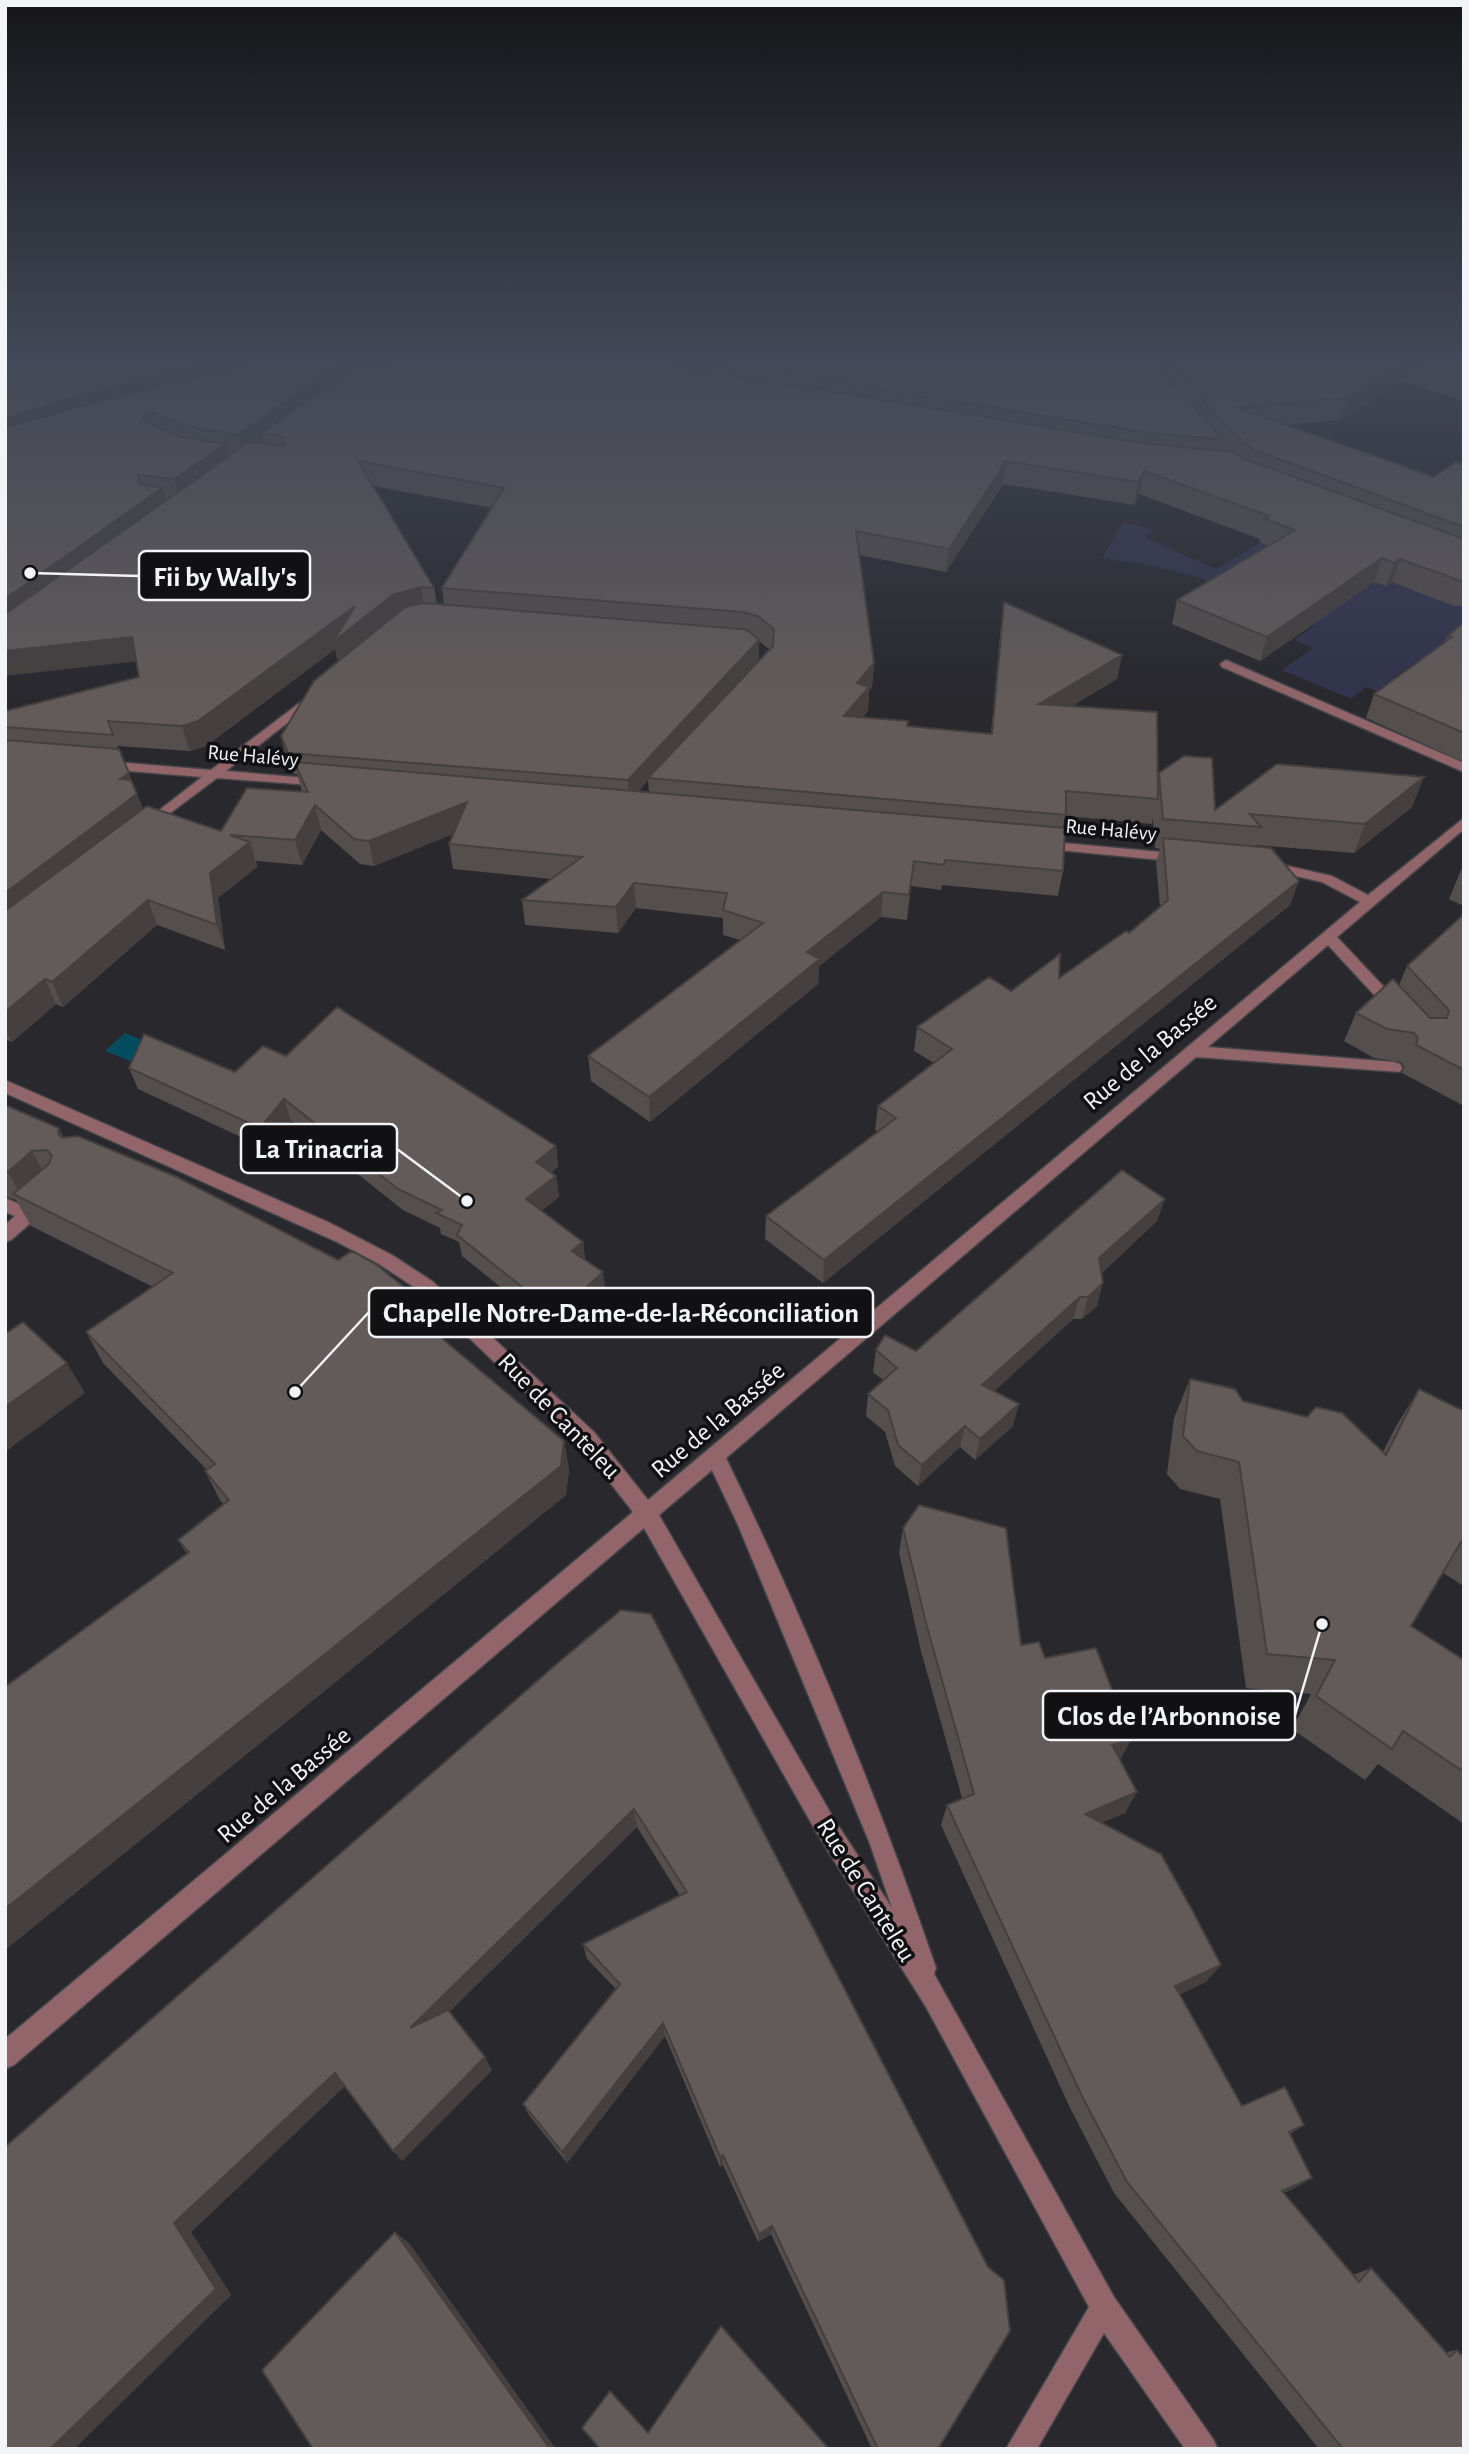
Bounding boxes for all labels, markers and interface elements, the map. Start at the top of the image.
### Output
callout: Fii by Wally's [139,551,310,600]
text: Fii by Wally's [153,564,297,592]
street label: Rue Halévy [207,742,299,770]
street label: Rue Halévy [1065,816,1157,844]
street label: Rue de la Bassée [1078,989,1222,1115]
callout: La Trinacria [241,1124,397,1173]
text: La Trinacria [255,1136,383,1164]
callout: Chapelle Notre-Dame-de-la-Réconciliation [369,1288,873,1337]
text: Chapelle Notre-Dame-de-la-Réconciliation [383,1300,859,1328]
street label: Rue de Canteleu [493,1348,625,1484]
street label: Rue de la Bassée [646,1357,790,1483]
callout: Clos de l’Arbonnoise [1043,1691,1295,1740]
text: Clos de l’Arbonnoise [1057,1703,1281,1731]
street label: Rue de la Bassée [212,1722,356,1848]
street label: Rue de Canteleu [812,1814,920,1966]

